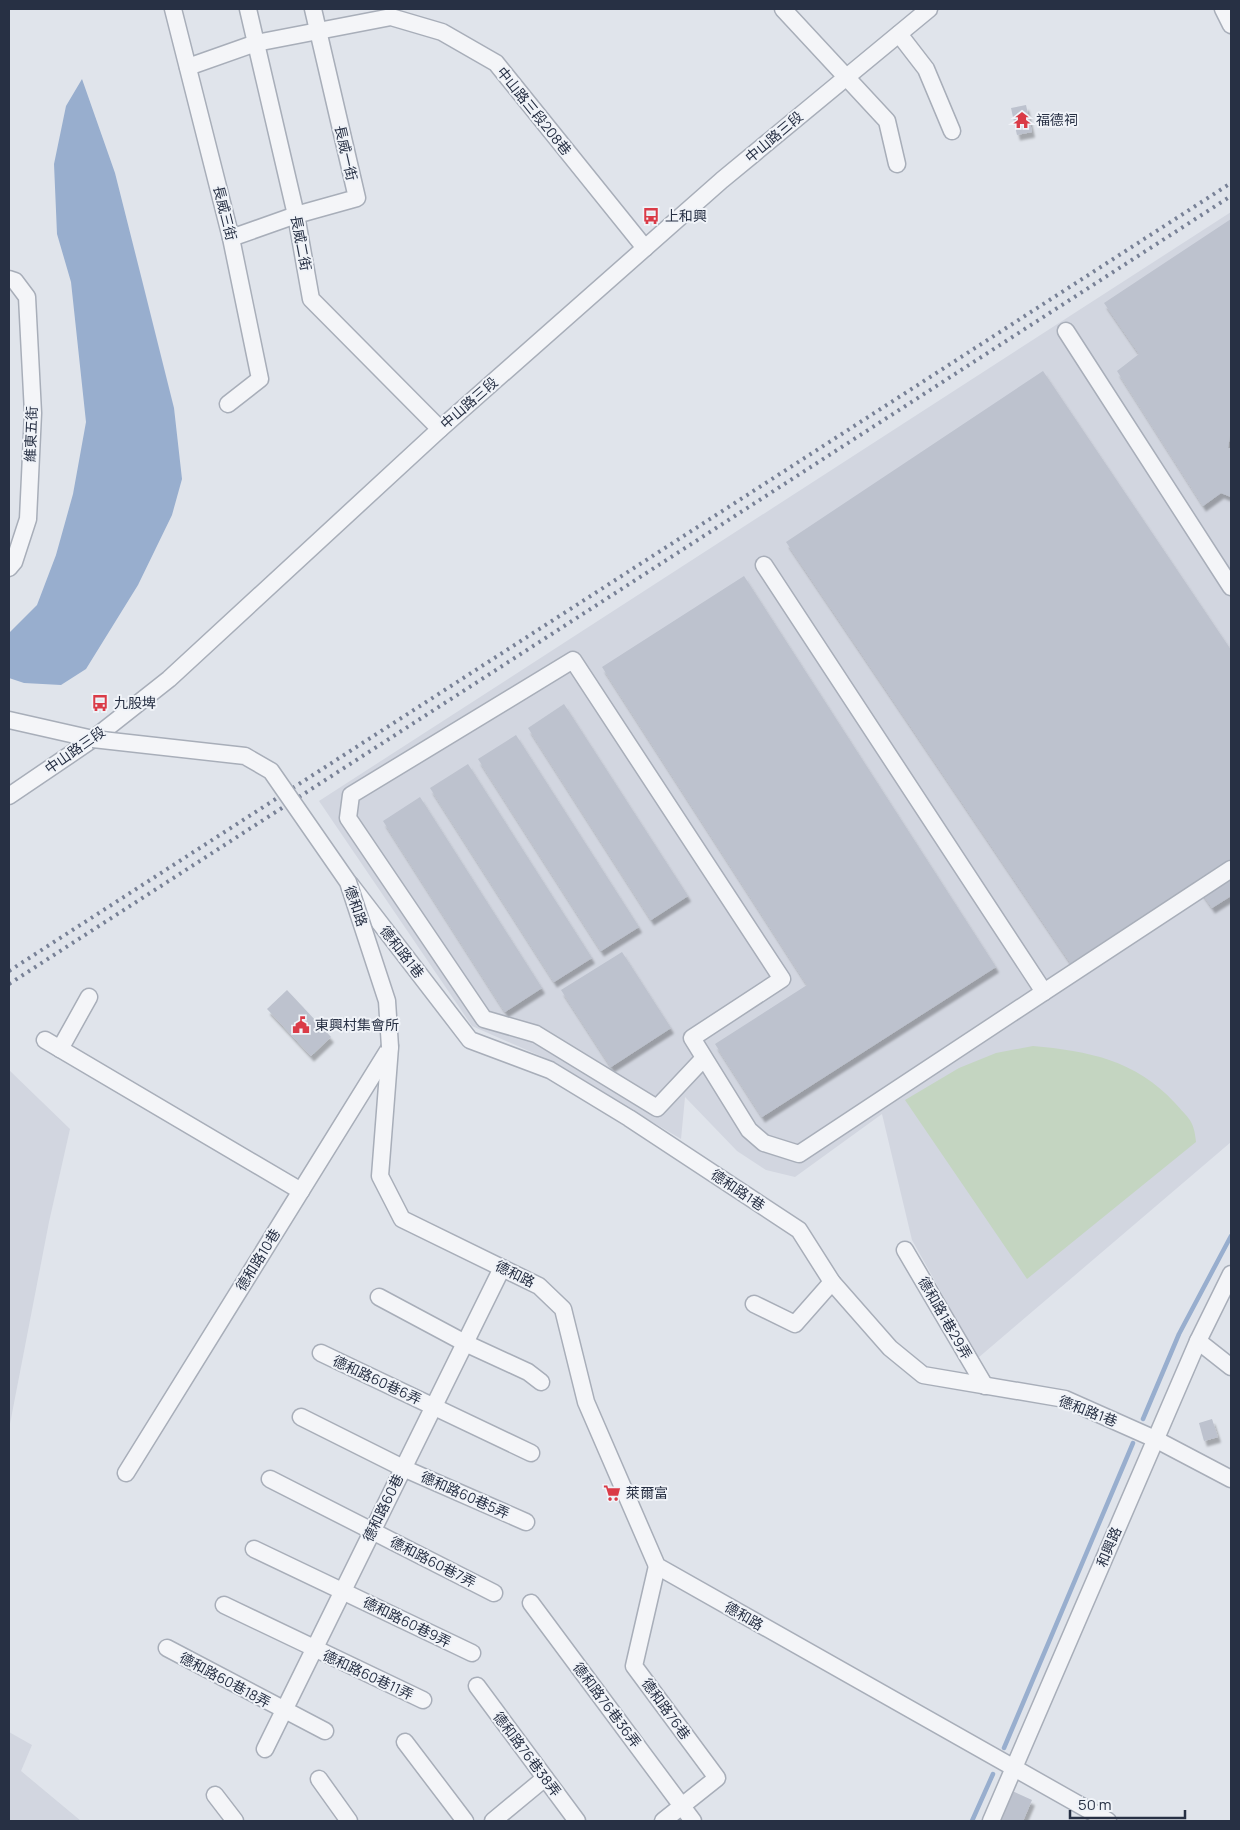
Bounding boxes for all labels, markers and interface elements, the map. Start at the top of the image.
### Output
street label: 中山路三段208巷 [493,62,576,159]
street label: 中山路三段 [741,107,807,166]
temple icon: 福德祠 [1012,110,1032,130]
place label: 福德祠 [1036,110,1078,129]
street label: 長威一街 [331,123,362,182]
street label: 長威三街 [209,183,241,242]
bus stop icon: 上和興 [641,206,661,226]
place label: 上和興 [665,206,707,225]
street label: 長威二街 [287,214,316,272]
street label: 中山路三段 [436,372,501,433]
street label: 維東五街 [20,406,41,462]
bus stop icon: 九股埤 [90,693,110,713]
place label: 九股埤 [114,693,156,712]
street label: 中山路三段 [41,722,109,777]
street label: 德和路 [341,883,372,929]
street label: 德和路1巷 [376,922,429,982]
public building icon: 東興村集會所 [291,1015,311,1035]
place label: 東興村集會所 [315,1015,399,1034]
street label: 德和路1巷 [707,1165,769,1215]
street label: 德和路10巷 [231,1225,284,1294]
street label: 德和路 [492,1256,538,1291]
street label: 德和路1巷29弄 [914,1273,977,1362]
street label: 德和路60巷6弄 [330,1351,425,1408]
street label: 德和路1巷 [1056,1391,1120,1430]
street label: 德和路60巷5弄 [418,1466,513,1523]
street label: 德和路60巷 [358,1471,407,1545]
supermarket icon: 萊爾富 [602,1483,622,1503]
place label: 萊爾富 [626,1483,668,1502]
street label: 和興路 [1092,1524,1125,1570]
street label: 德和路60巷7弄 [387,1532,480,1591]
street label: 德和路60巷9弄 [360,1592,454,1651]
street label: 德和路 [721,1597,767,1634]
street label: 德和路60巷11弄 [320,1645,417,1704]
street label: 德和路60巷18弄 [176,1648,274,1712]
street label: 德和路76巷36弄 [569,1658,646,1751]
street label: 德和路76巷 [638,1674,695,1743]
street label: 德和路76巷38弄 [489,1707,566,1800]
scale bar [1070,1788,1185,1820]
text: 50 m [1078,1794,1112,1815]

